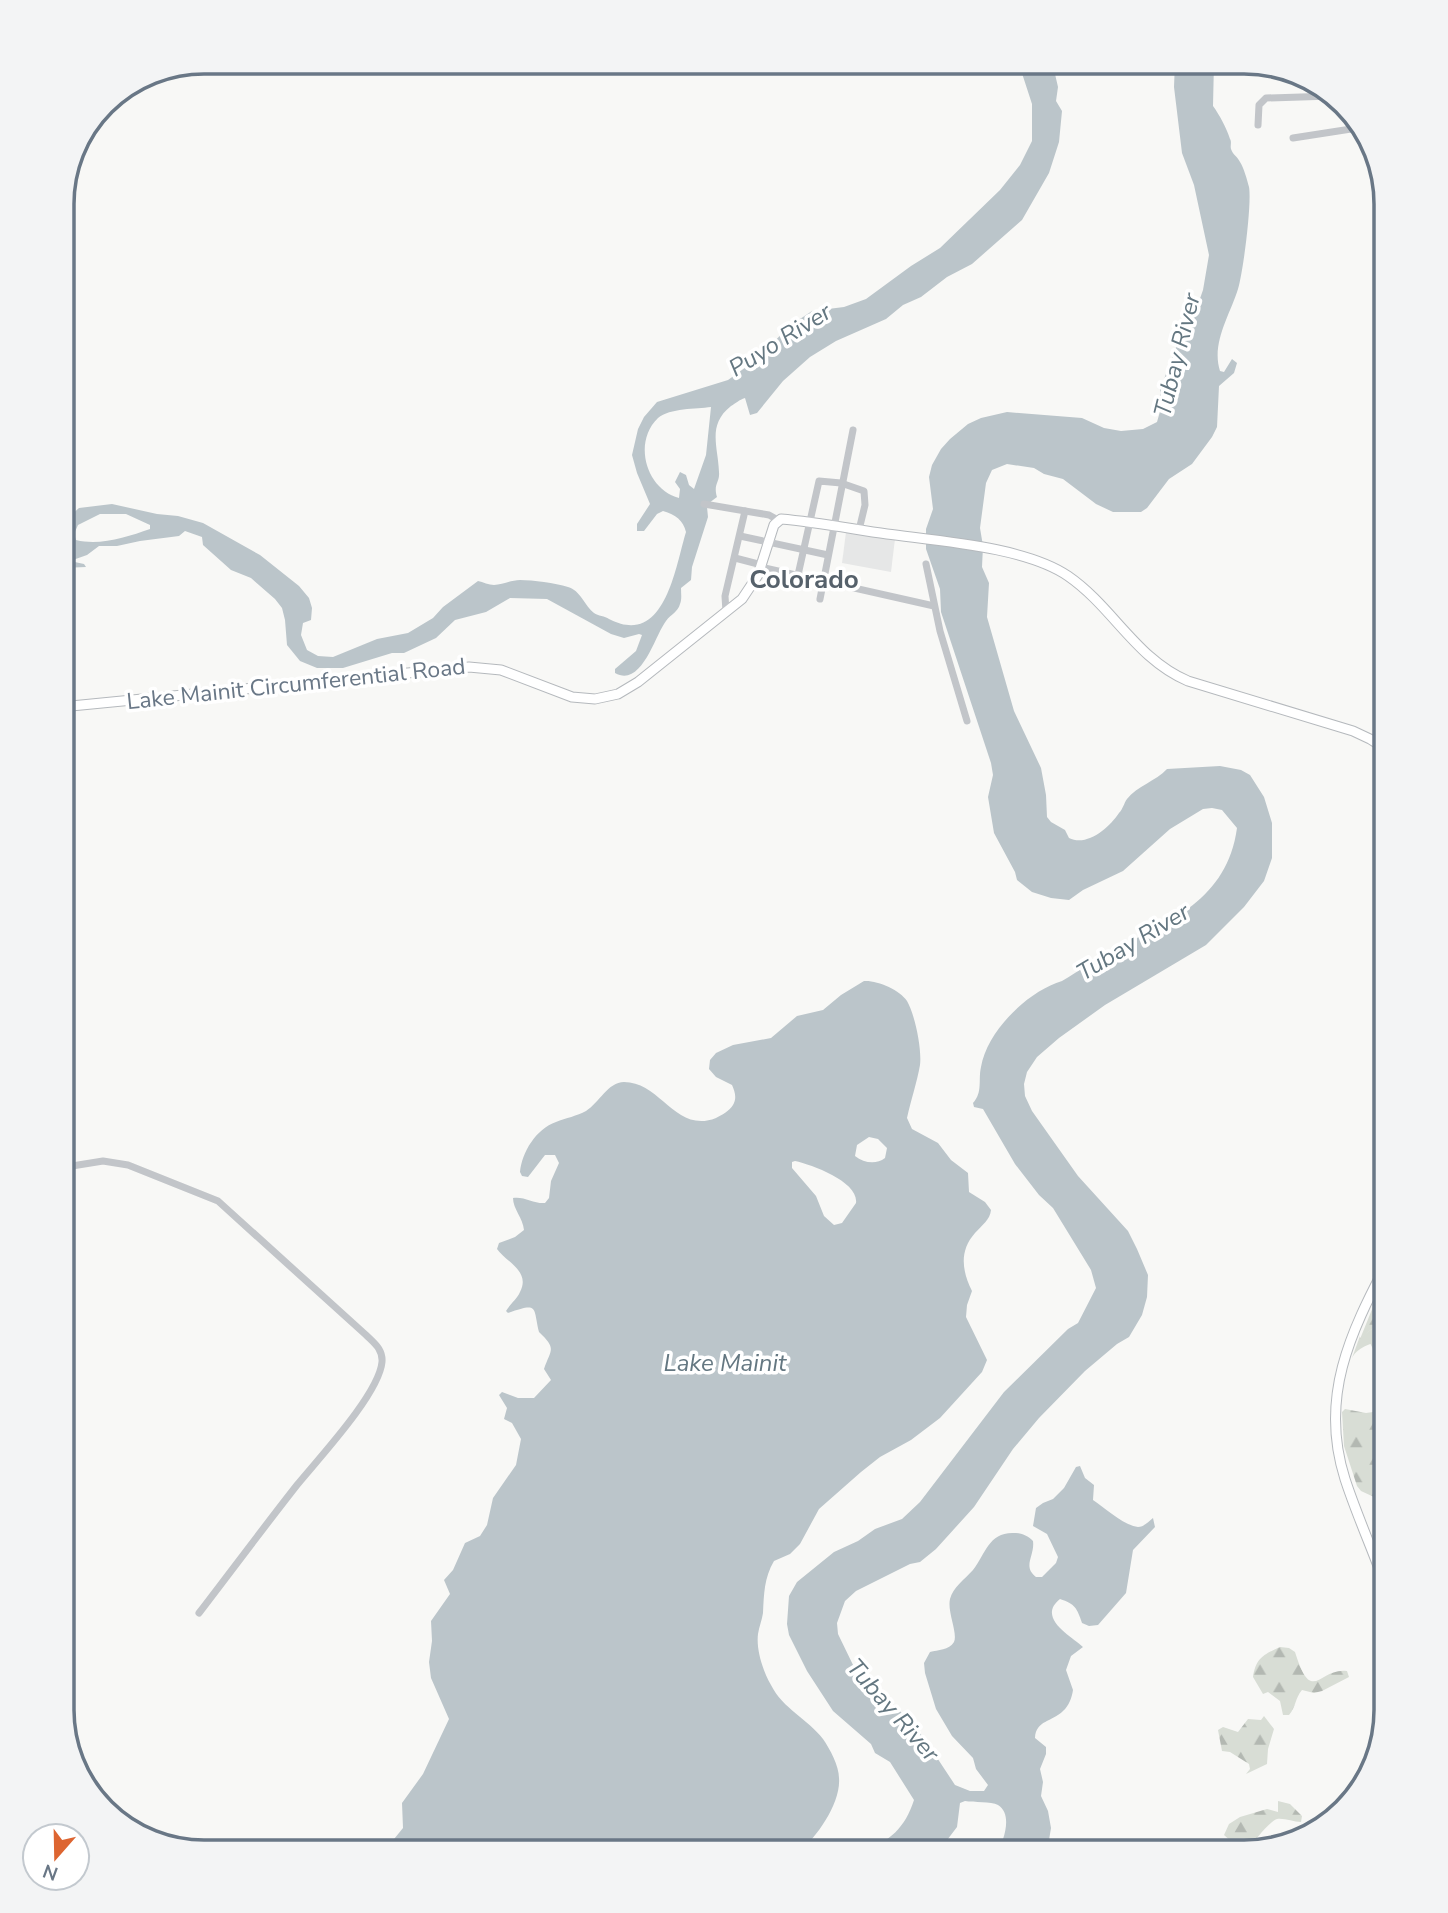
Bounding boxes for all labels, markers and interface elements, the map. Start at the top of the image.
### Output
water label: Tubay River [1146,288,1208,420]
water label: Puyo River [723,295,839,384]
district label: Colorado [749,562,859,597]
street label: Lake Mainit Circumferential Road [125,651,467,717]
water label: Tubay River [1071,895,1197,988]
water label: Lake Mainit [664,1347,787,1379]
water label: Tubay River [839,1652,947,1769]
north arrow [21,1822,91,1892]
text: N [39,1857,62,1887]

